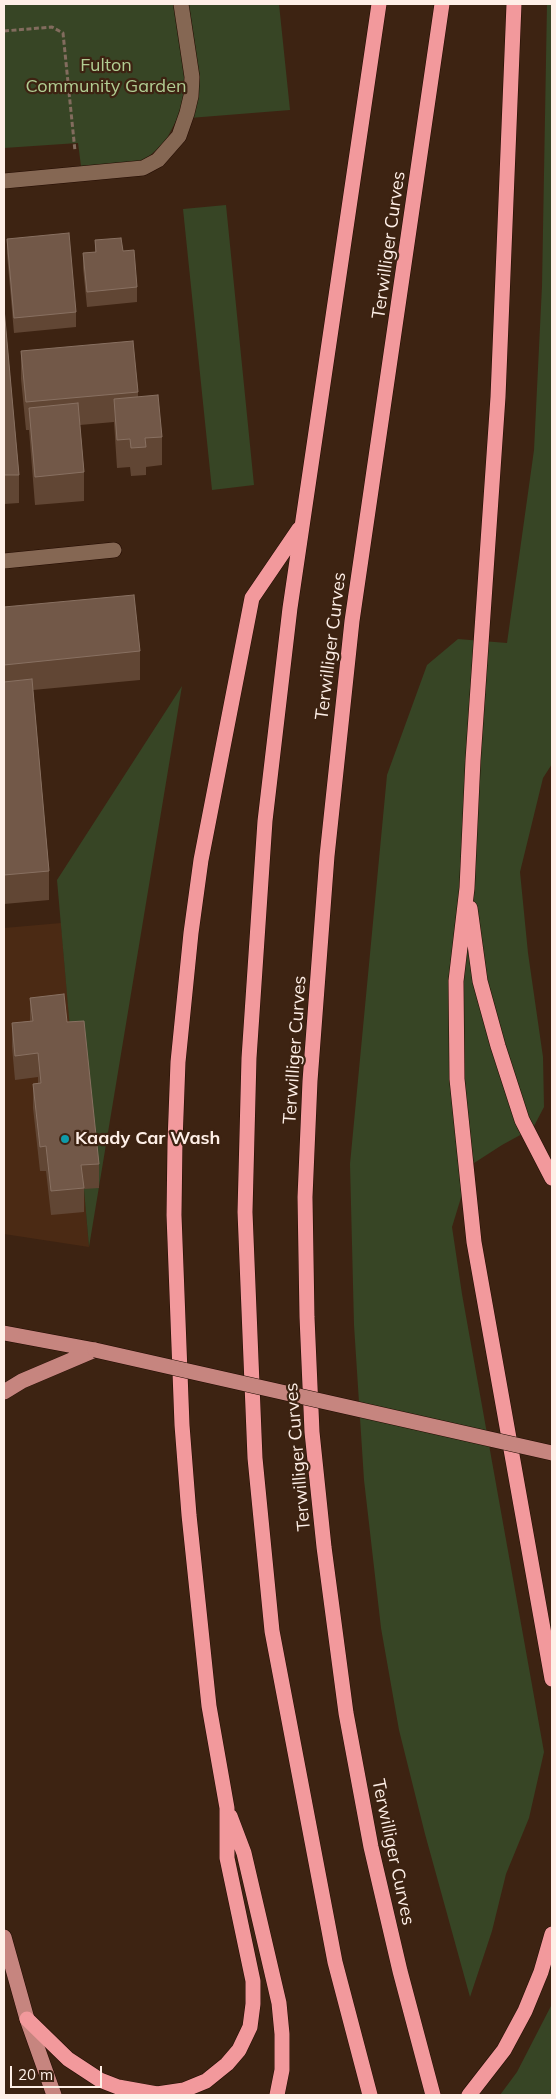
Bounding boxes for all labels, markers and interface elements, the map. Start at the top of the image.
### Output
park label: Fulton Community Garden [26,55,186,98]
street label: Terwilliger Curves [368,170,410,320]
street label: Terwilliger Curves [311,571,351,721]
street label: Terwilliger Curves [279,975,311,1125]
place label: Kaady Car Wash [75,1128,220,1150]
marker: Kaady Car Wash [59,1133,71,1145]
street label: Terwilliger Curves [281,1382,315,1532]
street label: Terwilliger Curves [367,1777,419,1927]
scale bar [12,2056,105,2088]
text: 20 m [18,2065,53,2084]

